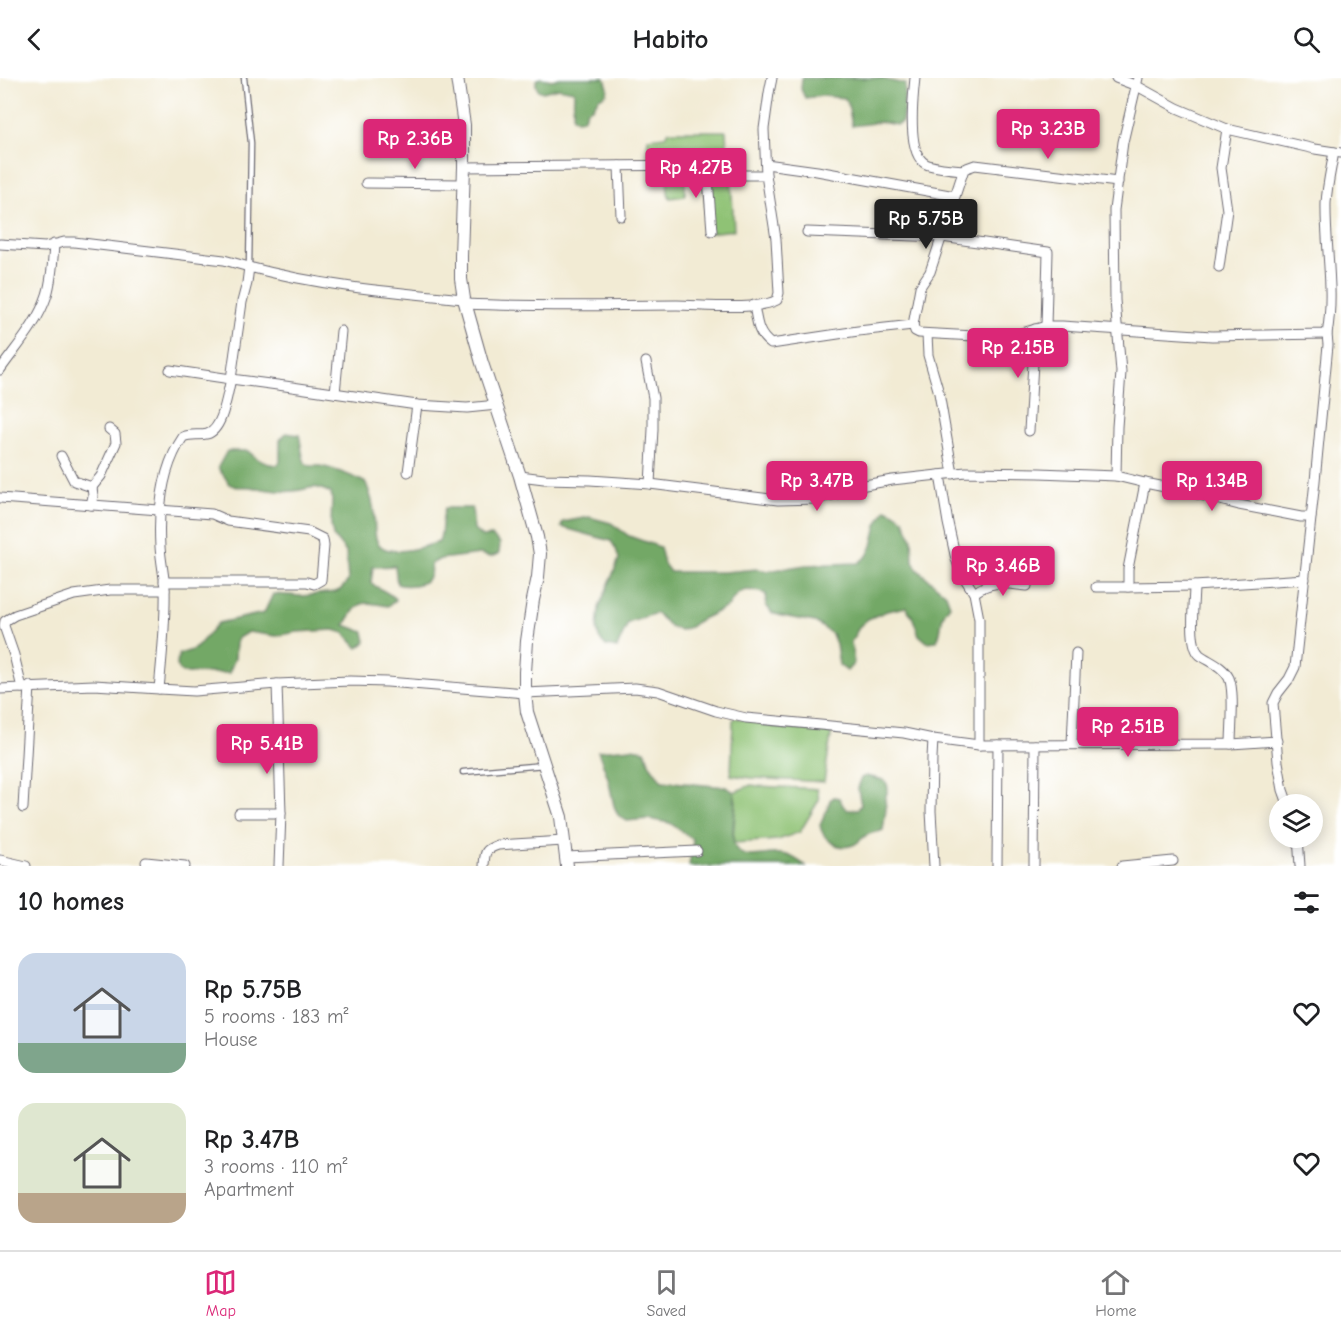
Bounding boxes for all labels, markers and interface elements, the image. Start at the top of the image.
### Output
icon: back [18,23,51,56]
icon: search [1290,23,1323,56]
text: Habito [633,24,708,55]
pin: Rp 3.23B [986,109,1110,160]
text: Rp 3.23B [1011,117,1085,140]
pin: Rp 2.36B [353,119,477,170]
text: Rp 2.36B [377,127,453,150]
pin: Rp 4.27B [634,148,758,199]
text: Rp 4.27B [659,156,733,179]
pin: Rp 5.75B [864,199,988,250]
text: Rp 5.75B [888,207,964,230]
pin: Rp 2.15B [956,328,1080,379]
text: Rp 2.15B [981,336,1055,359]
pin: Rp 3.47B [755,461,879,512]
pin: Rp 1.34B [1150,461,1274,512]
text: Rp 3.47B [780,469,854,492]
text: Rp 1.34B [1176,469,1248,492]
pin: Rp 3.46B [941,546,1065,597]
text: Rp 3.46B [966,554,1040,577]
pin: Rp 2.51B [1066,707,1190,758]
text: Rp 2.51B [1091,715,1165,738]
pin: Rp 5.41B [205,724,329,775]
text: Rp 5.41B [231,732,303,755]
map controls [1269,794,1323,848]
button: layers [1269,794,1323,848]
icon: filters [1290,886,1323,919]
text: 10 homes [18,887,124,917]
text: Rp 5.75B [204,975,302,1005]
icon: home [66,977,138,1049]
icon: heart [1290,997,1323,1030]
text: 5 rooms · 183 m² [204,1005,349,1028]
text: House [204,1028,258,1051]
text: Rp 3.47B [204,1125,299,1155]
icon: home [66,1127,138,1199]
icon: heart [1290,1147,1323,1180]
text: 3 rooms · 110 m² [204,1155,348,1178]
text: Apartment [204,1178,294,1201]
tab: Map [204,1266,237,1320]
tab: Saved [646,1266,686,1320]
tab: Home [1095,1266,1137,1320]

